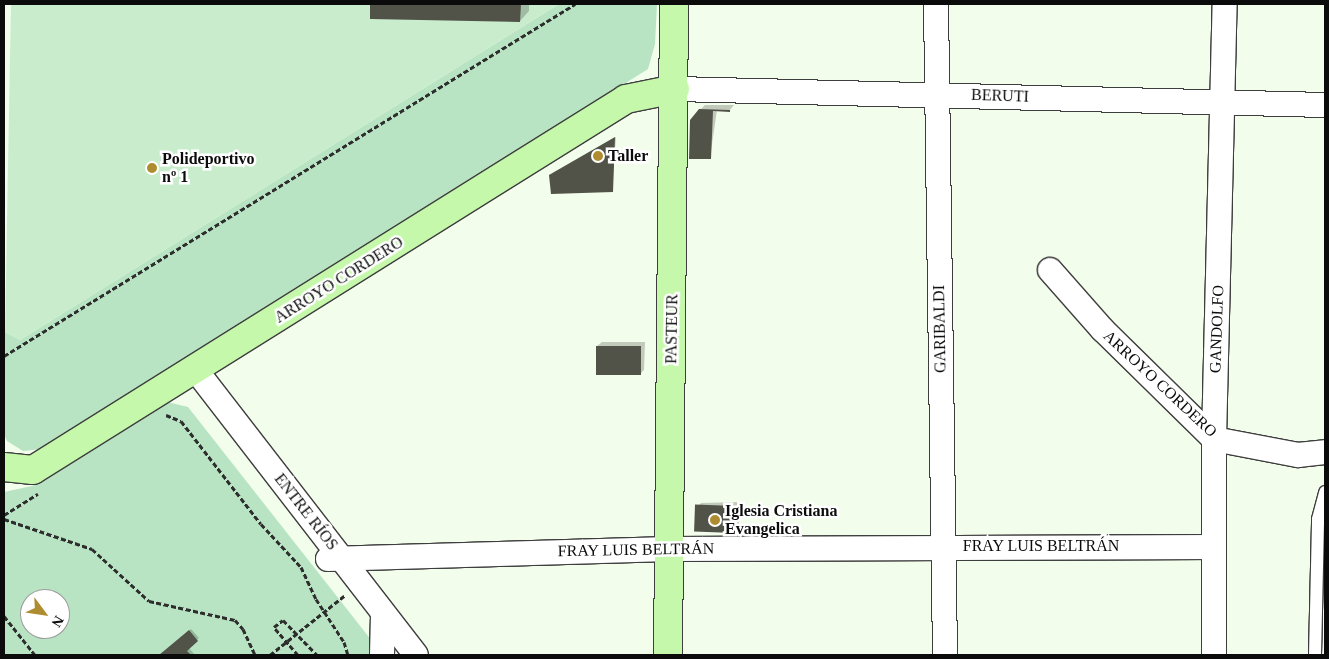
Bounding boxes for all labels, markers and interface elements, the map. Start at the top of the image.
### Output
street label: BERUTI [971,85,1029,107]
place label: Taller [608,146,648,166]
place label: Polideportivo nº 1 [162,149,254,187]
marker: Taller [592,150,604,162]
marker: Polideportivo nº 1 [146,162,158,174]
street label: ARROYO CORDERO [271,233,407,327]
street label: GARIBALDI [930,285,950,373]
street label: GANDOLFO [1206,285,1228,373]
street label: PASTEUR [662,294,682,364]
street label: ARROYO CORDERO [1099,327,1221,441]
street label: ENTRE RÍOS [270,470,342,554]
place label: Iglesia Cristiana Evangelica [725,501,837,539]
marker: Iglesia Cristiana Evangelica [709,514,721,526]
street label: FRAY LUIS BELTRÁN [962,536,1120,556]
street label: FRAY LUIS BELTRÁN [557,539,715,561]
north arrow [20,589,70,639]
text: N [48,613,66,630]

